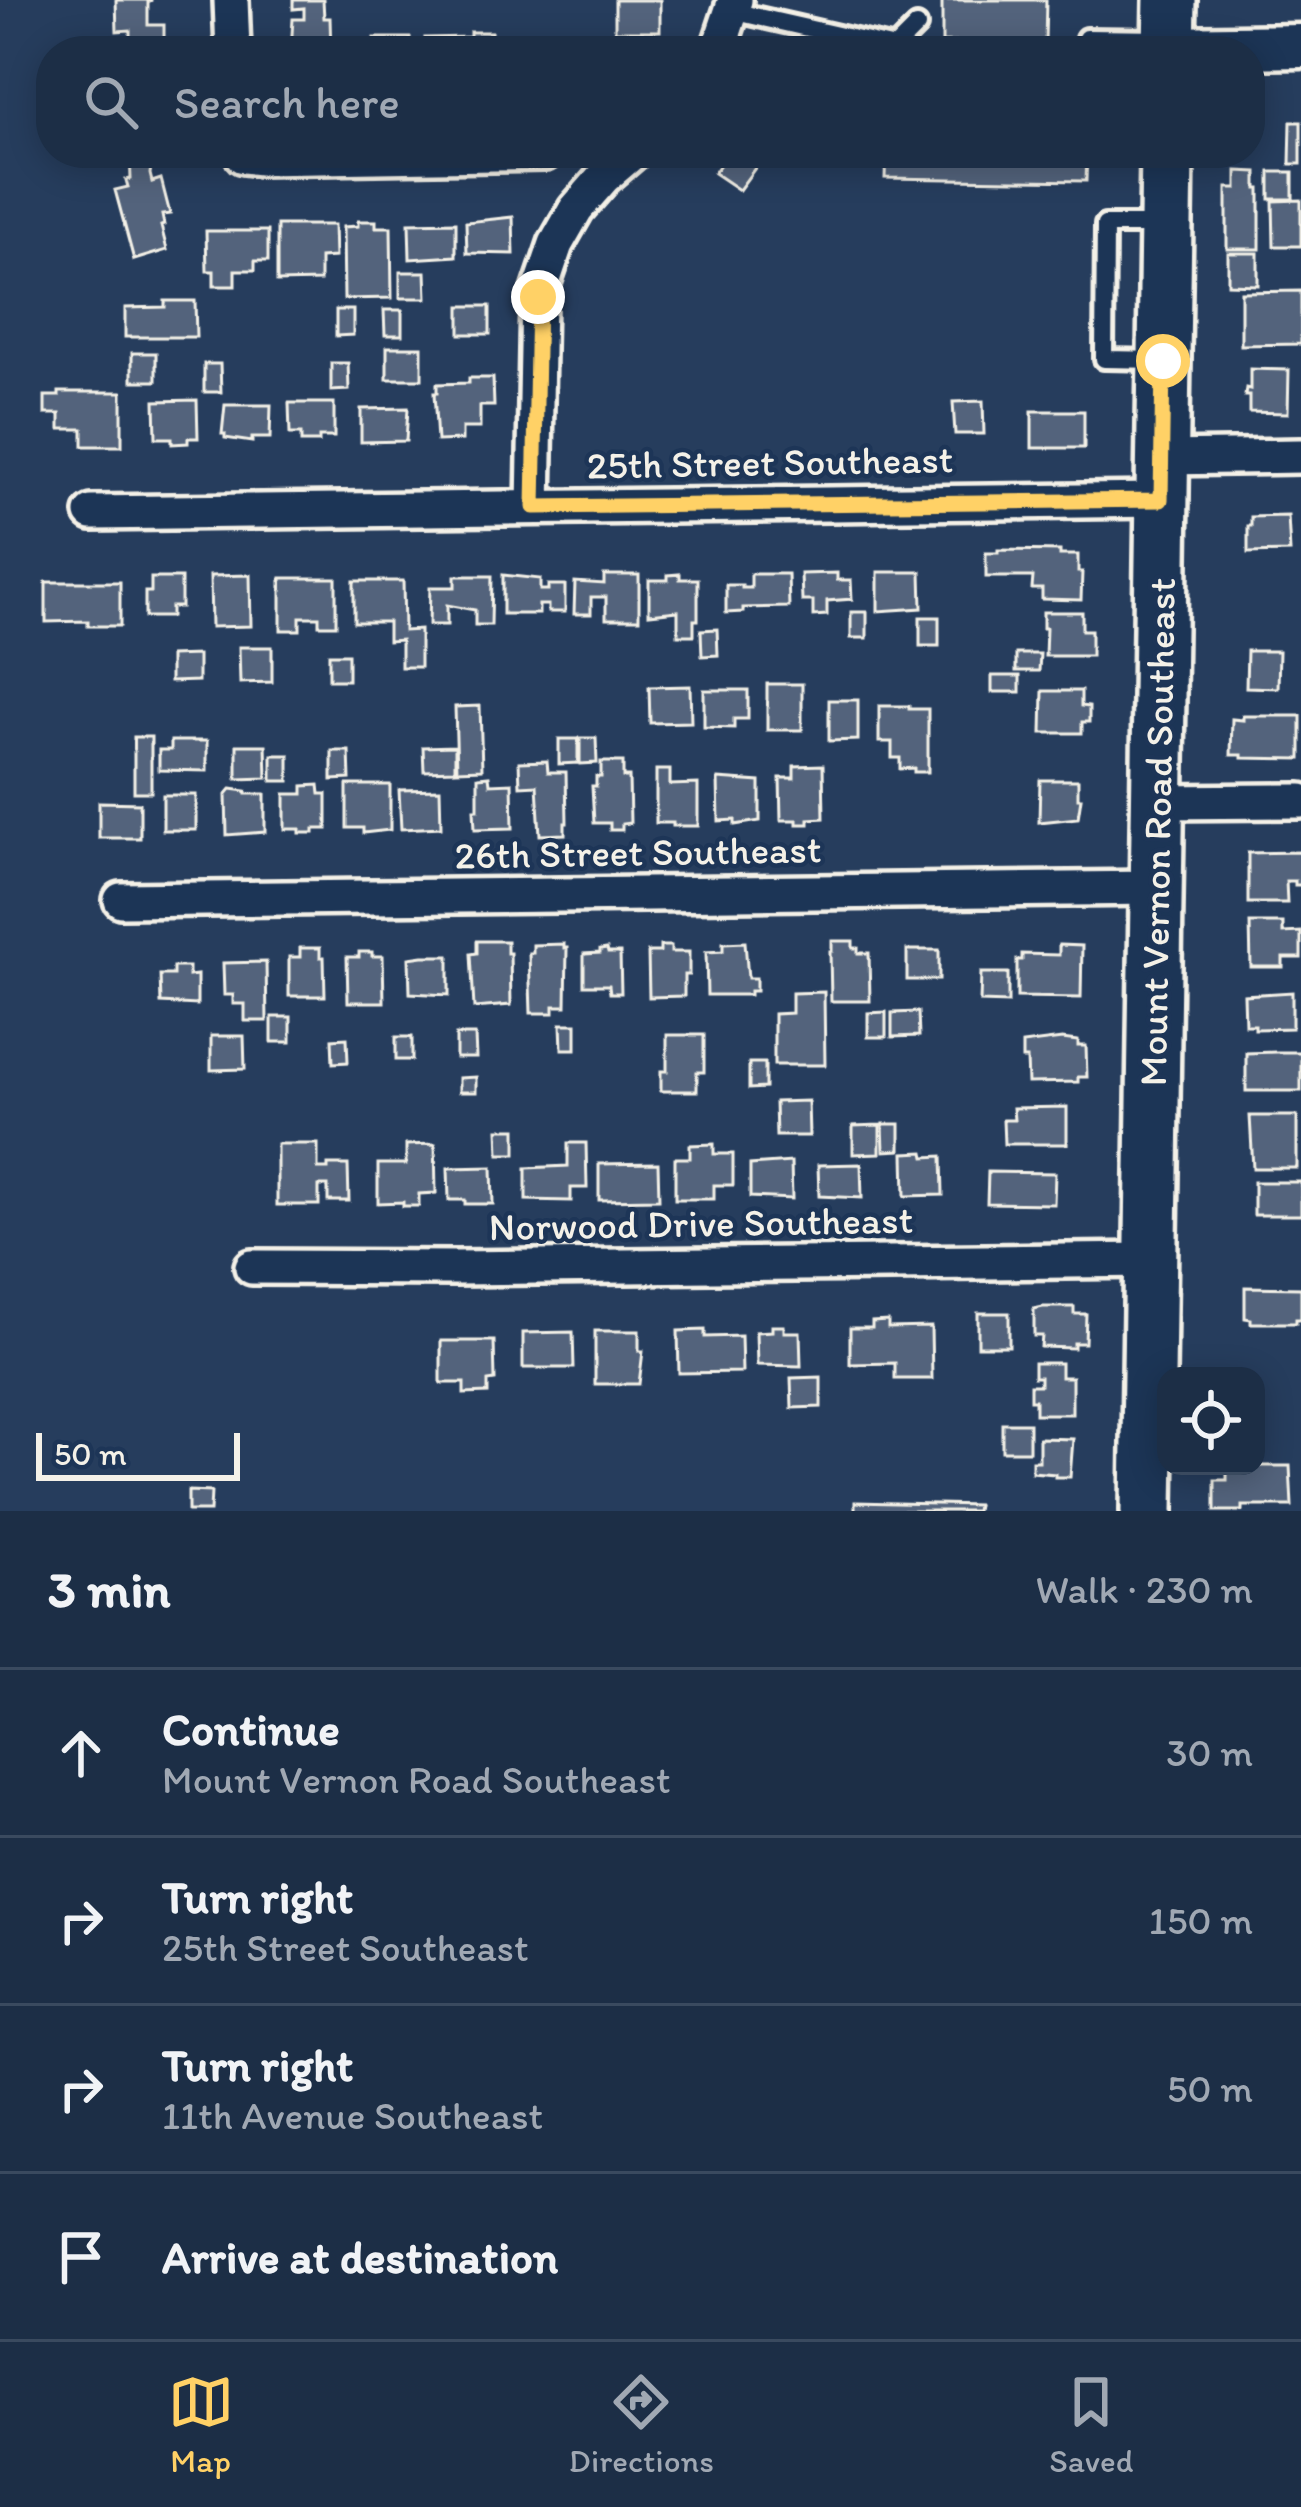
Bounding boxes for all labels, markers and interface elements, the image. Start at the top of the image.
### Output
search box [36,36,1265,168]
icon: search [78,69,144,135]
text: Search here [174,75,400,129]
route end [511,270,565,324]
route start [1136,334,1190,388]
street label: 25th Street Southeast [586,435,954,489]
street label: Mount Vernon Road Southeast [1129,577,1185,1087]
street label: 26th Street Southeast [454,825,822,879]
street label: Norwood Drive Southeast [488,1196,914,1250]
map controls [1157,1367,1265,1475]
button: locate [1157,1367,1265,1475]
scale bar [36,1427,240,1480]
text: 50 m [54,1434,127,1473]
text: 3 min [48,1559,170,1620]
text: Walk · 230 m [1036,1566,1253,1613]
text: Continue [162,1702,340,1756]
icon: ahead [48,1720,114,1786]
text: 30 m [1166,1729,1253,1776]
text: Mount Vernon Road Southeast [162,1756,671,1803]
text: Turn right [162,1870,353,1924]
icon: right [48,1888,114,1954]
text: 150 m [1149,1897,1253,1944]
text: 25th Street Southeast [162,1924,529,1971]
text: Turn right [162,2038,353,2092]
icon: right [48,2056,114,2122]
text: 50 m [1167,2065,1253,2112]
text: 11th Avenue Southeast [162,2092,543,2139]
icon: arrive [48,2224,114,2290]
text: Arrive at destination [162,2230,558,2284]
tab: Map [168,2369,234,2480]
tab: Directions [569,2369,714,2480]
tab: Saved [1049,2369,1133,2480]

